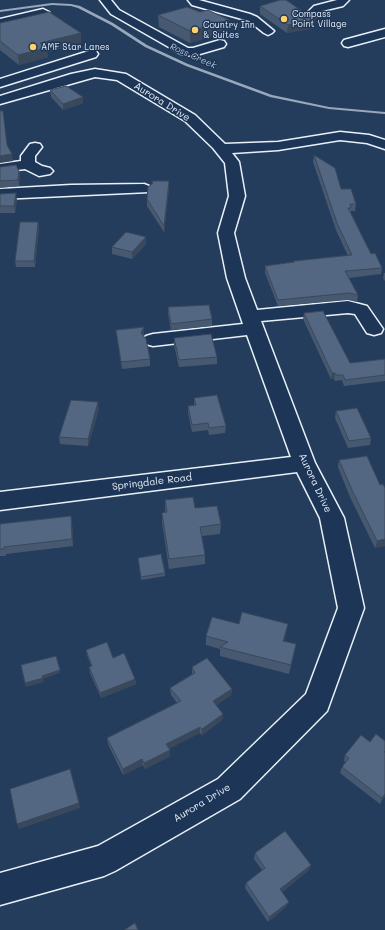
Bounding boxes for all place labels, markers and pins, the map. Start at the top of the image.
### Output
place label: Compass Point Village [292,9,347,30]
marker: Compass Point Village [279,14,289,24]
place label: Country Inn & Suites [203,20,255,41]
marker: Country Inn & Suites [190,25,200,35]
marker: AMF Star Lanes [28,42,38,52]
place label: AMF Star Lanes [41,42,110,52]

